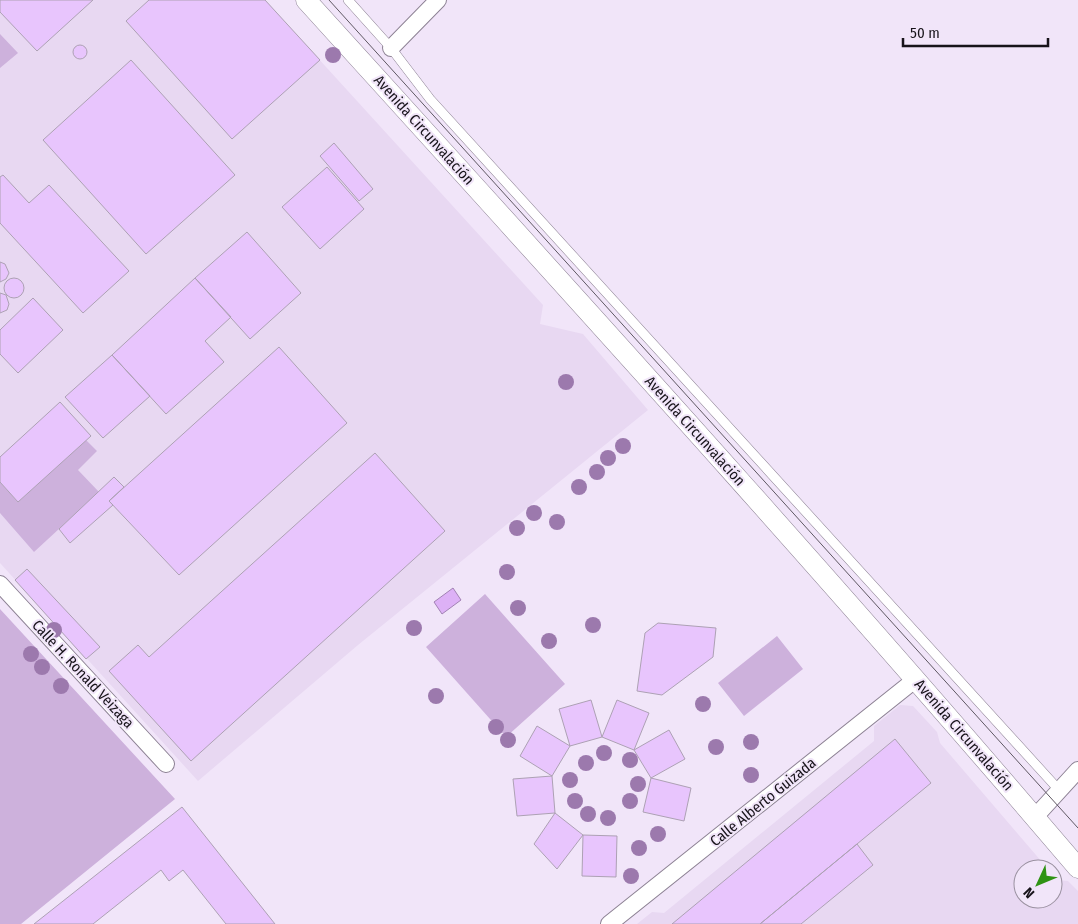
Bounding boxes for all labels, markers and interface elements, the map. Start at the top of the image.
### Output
scale bar [903,15,1048,47]
text: 50 m [910,24,940,42]
street label: Avenida Circunvalación [370,71,478,189]
street label: Avenida Circunvalación [641,372,749,490]
street label: Calle H. Ronald Veizaga [28,616,138,732]
street label: Avenida Circunvalación [911,676,1017,794]
street label: Calle Alberto Guizada [707,754,819,850]
north arrow [1013,859,1063,909]
text: N [1020,884,1038,902]

